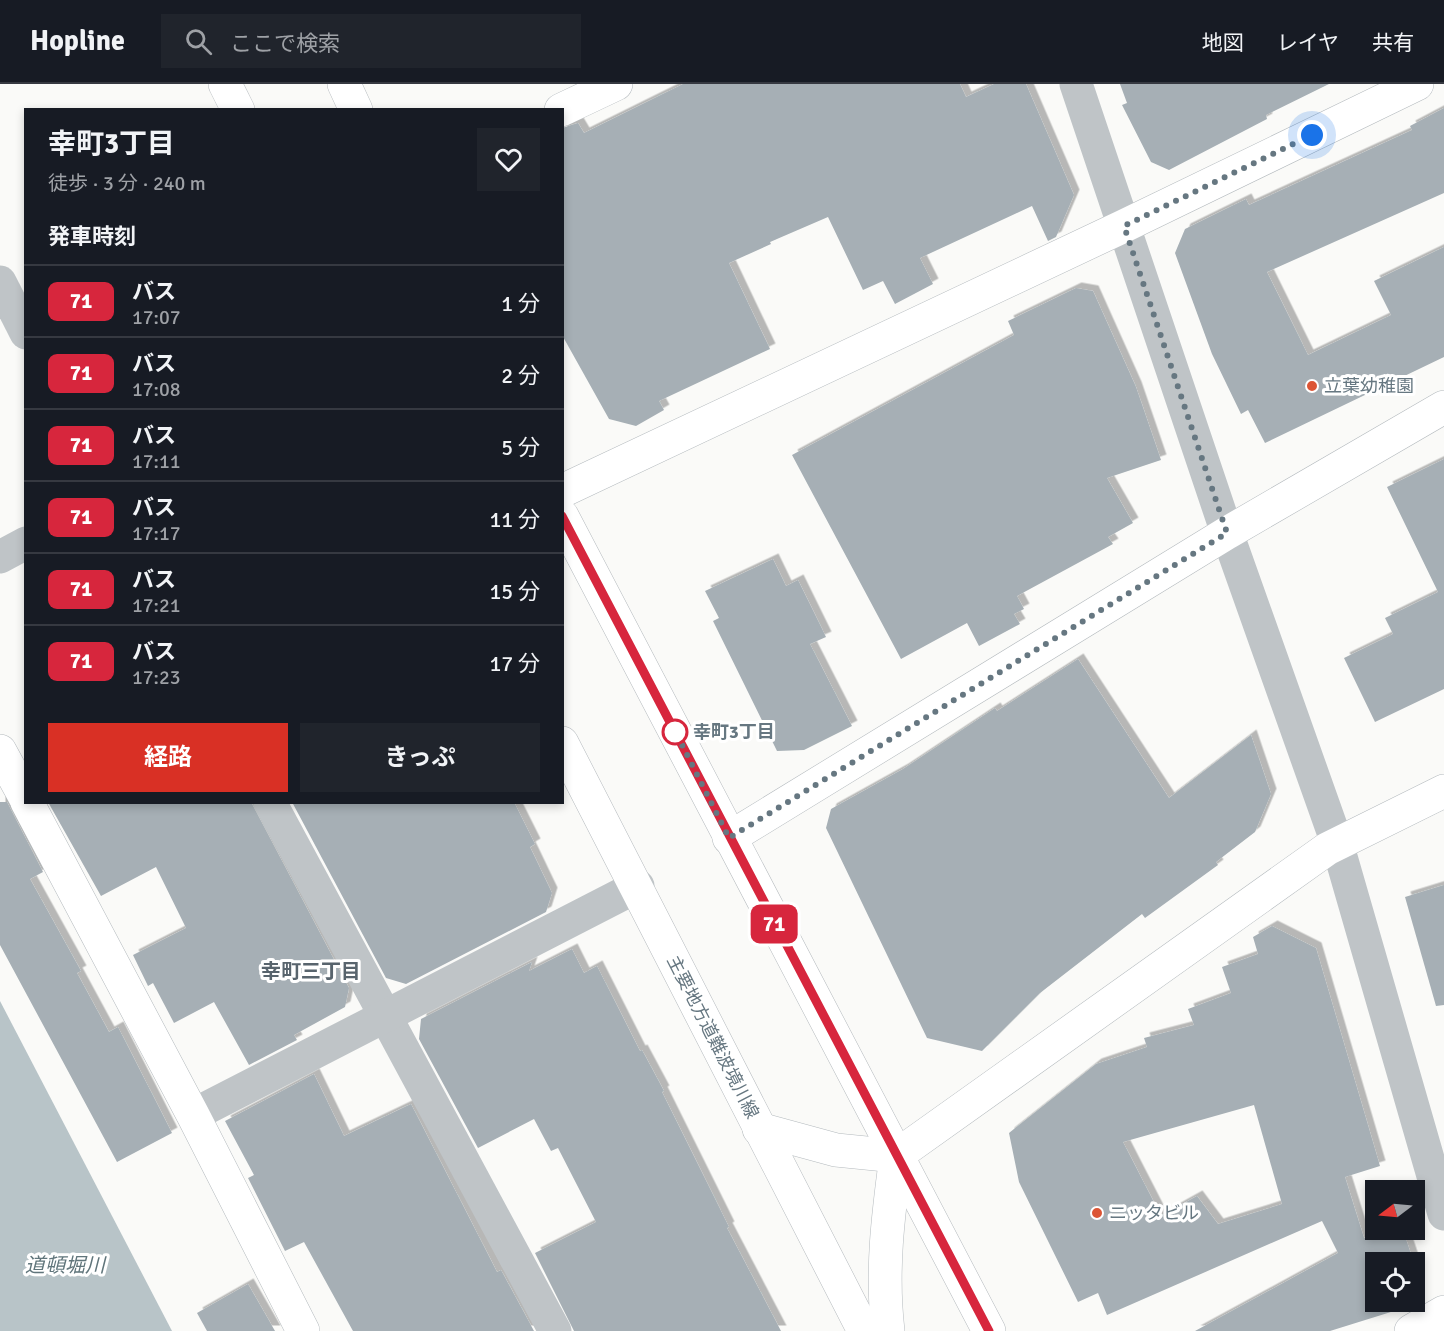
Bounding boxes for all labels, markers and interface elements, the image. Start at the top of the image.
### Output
search box [161,14,581,68]
text: Hopline [30,24,125,58]
icon: search [182,25,215,58]
text: ここで検索 [230,30,340,57]
text: 地図 [1202,30,1244,56]
text: レイヤ [1277,30,1339,56]
text: 共有 [1372,30,1414,56]
your location [1297,120,1327,150]
text: 幸町3丁目 [48,127,175,161]
button: heart [477,128,540,191]
text: 徒歩 · 3 分 · 240 m [48,171,206,196]
text: 発車時刻 [48,223,136,250]
text: バス [132,278,176,305]
text: 71 [70,288,92,314]
text: 1 分 [501,290,540,317]
text: 17:07 [132,305,181,330]
text: バス [132,350,176,377]
text: 71 [70,360,92,386]
text: 2 分 [501,362,540,389]
place label: 立葉幼稚園 [1324,375,1414,397]
text: 17:08 [132,377,181,402]
marker: 立葉幼稚園 [1305,379,1319,393]
text: バス [132,422,176,449]
text: 71 [70,432,92,458]
text: 5 分 [501,434,540,461]
text: 17:11 [132,449,181,474]
text: バス [132,494,176,521]
text: 71 [70,504,92,530]
text: 11 分 [489,506,540,533]
text: 17:17 [132,521,181,546]
text: バス [132,566,176,593]
text: 71 [70,576,92,602]
text: 15 分 [489,578,540,605]
text: 17:21 [132,593,181,618]
text: バス [132,638,176,665]
text: 71 [70,648,92,674]
text: 17 分 [489,650,540,677]
text: 17:23 [132,665,181,690]
marker: 幸町3丁目 [662,719,688,745]
place label: 幸町3丁目 [693,721,775,743]
button: 経路 [48,723,288,792]
button: きっぷ [300,723,540,792]
line badge: 71 [747,904,801,944]
text: 71 [763,911,785,937]
street label: 主要地方道難波境川線 [662,952,764,1122]
district label: 幸町三丁目 [261,959,361,984]
north arrow [1365,1180,1425,1240]
map controls [1365,1180,1425,1312]
place label: ニッタビル [1109,1202,1199,1224]
marker: ニッタビル [1090,1206,1104,1220]
button: locate [1365,1252,1425,1312]
water label: 道頓堀川 [25,1253,107,1278]

